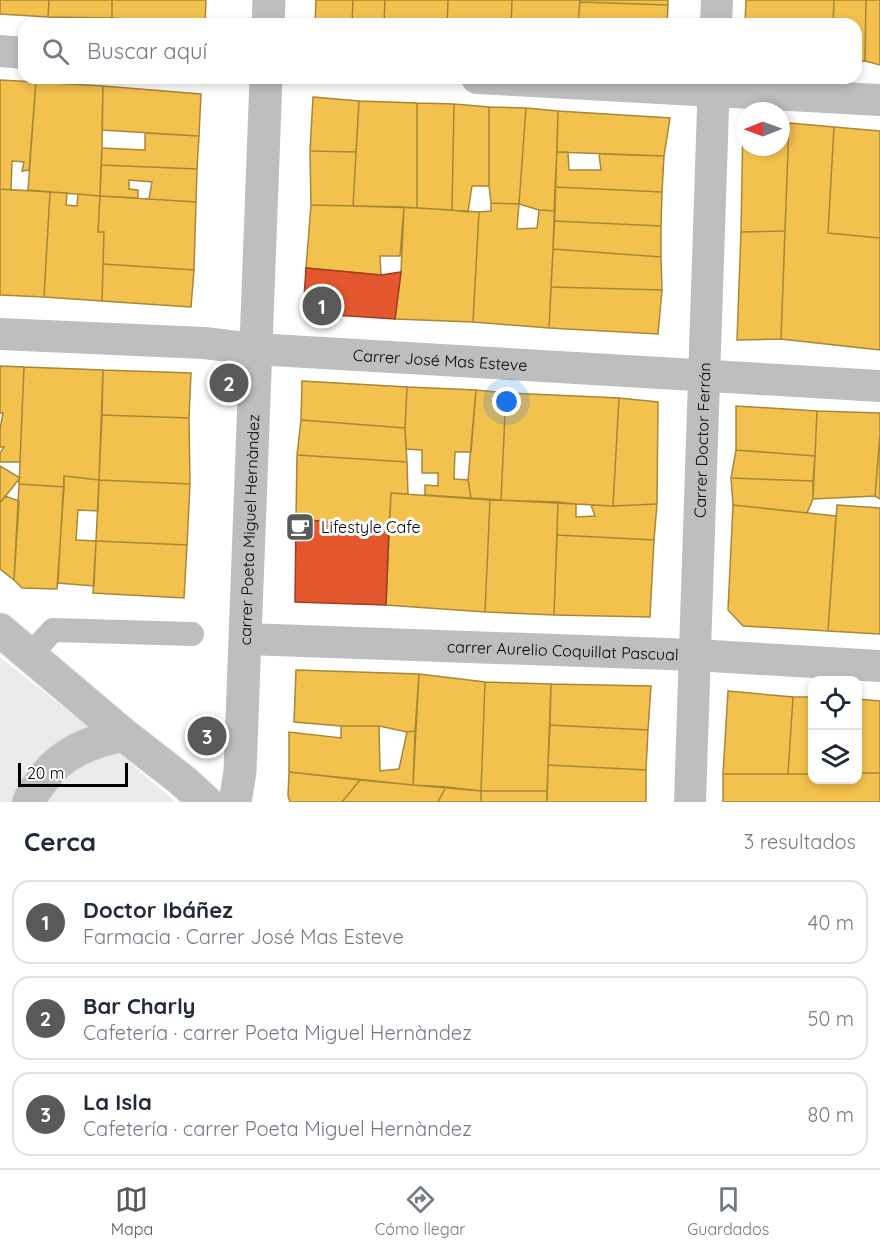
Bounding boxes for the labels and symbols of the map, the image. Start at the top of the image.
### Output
north arrow [736,102,790,156]
pin: 1 [302,284,342,328]
street label: Carrer José Mas Esteve [352,345,528,375]
pin: 2 [210,360,248,406]
street label: Carrer Doctor Ferrán [689,362,715,518]
your location [492,387,521,416]
street label: carrer Poeta Miguel Hernàndez [235,414,263,646]
cafe icon: Lifestyle Cafe [284,511,316,543]
place label: Lifestyle Cafe [321,517,420,537]
street label: carrer Aurelio Coquillat Pascual [447,636,679,664]
pin: 3 [188,714,226,758]
scale bar [18,760,128,788]

